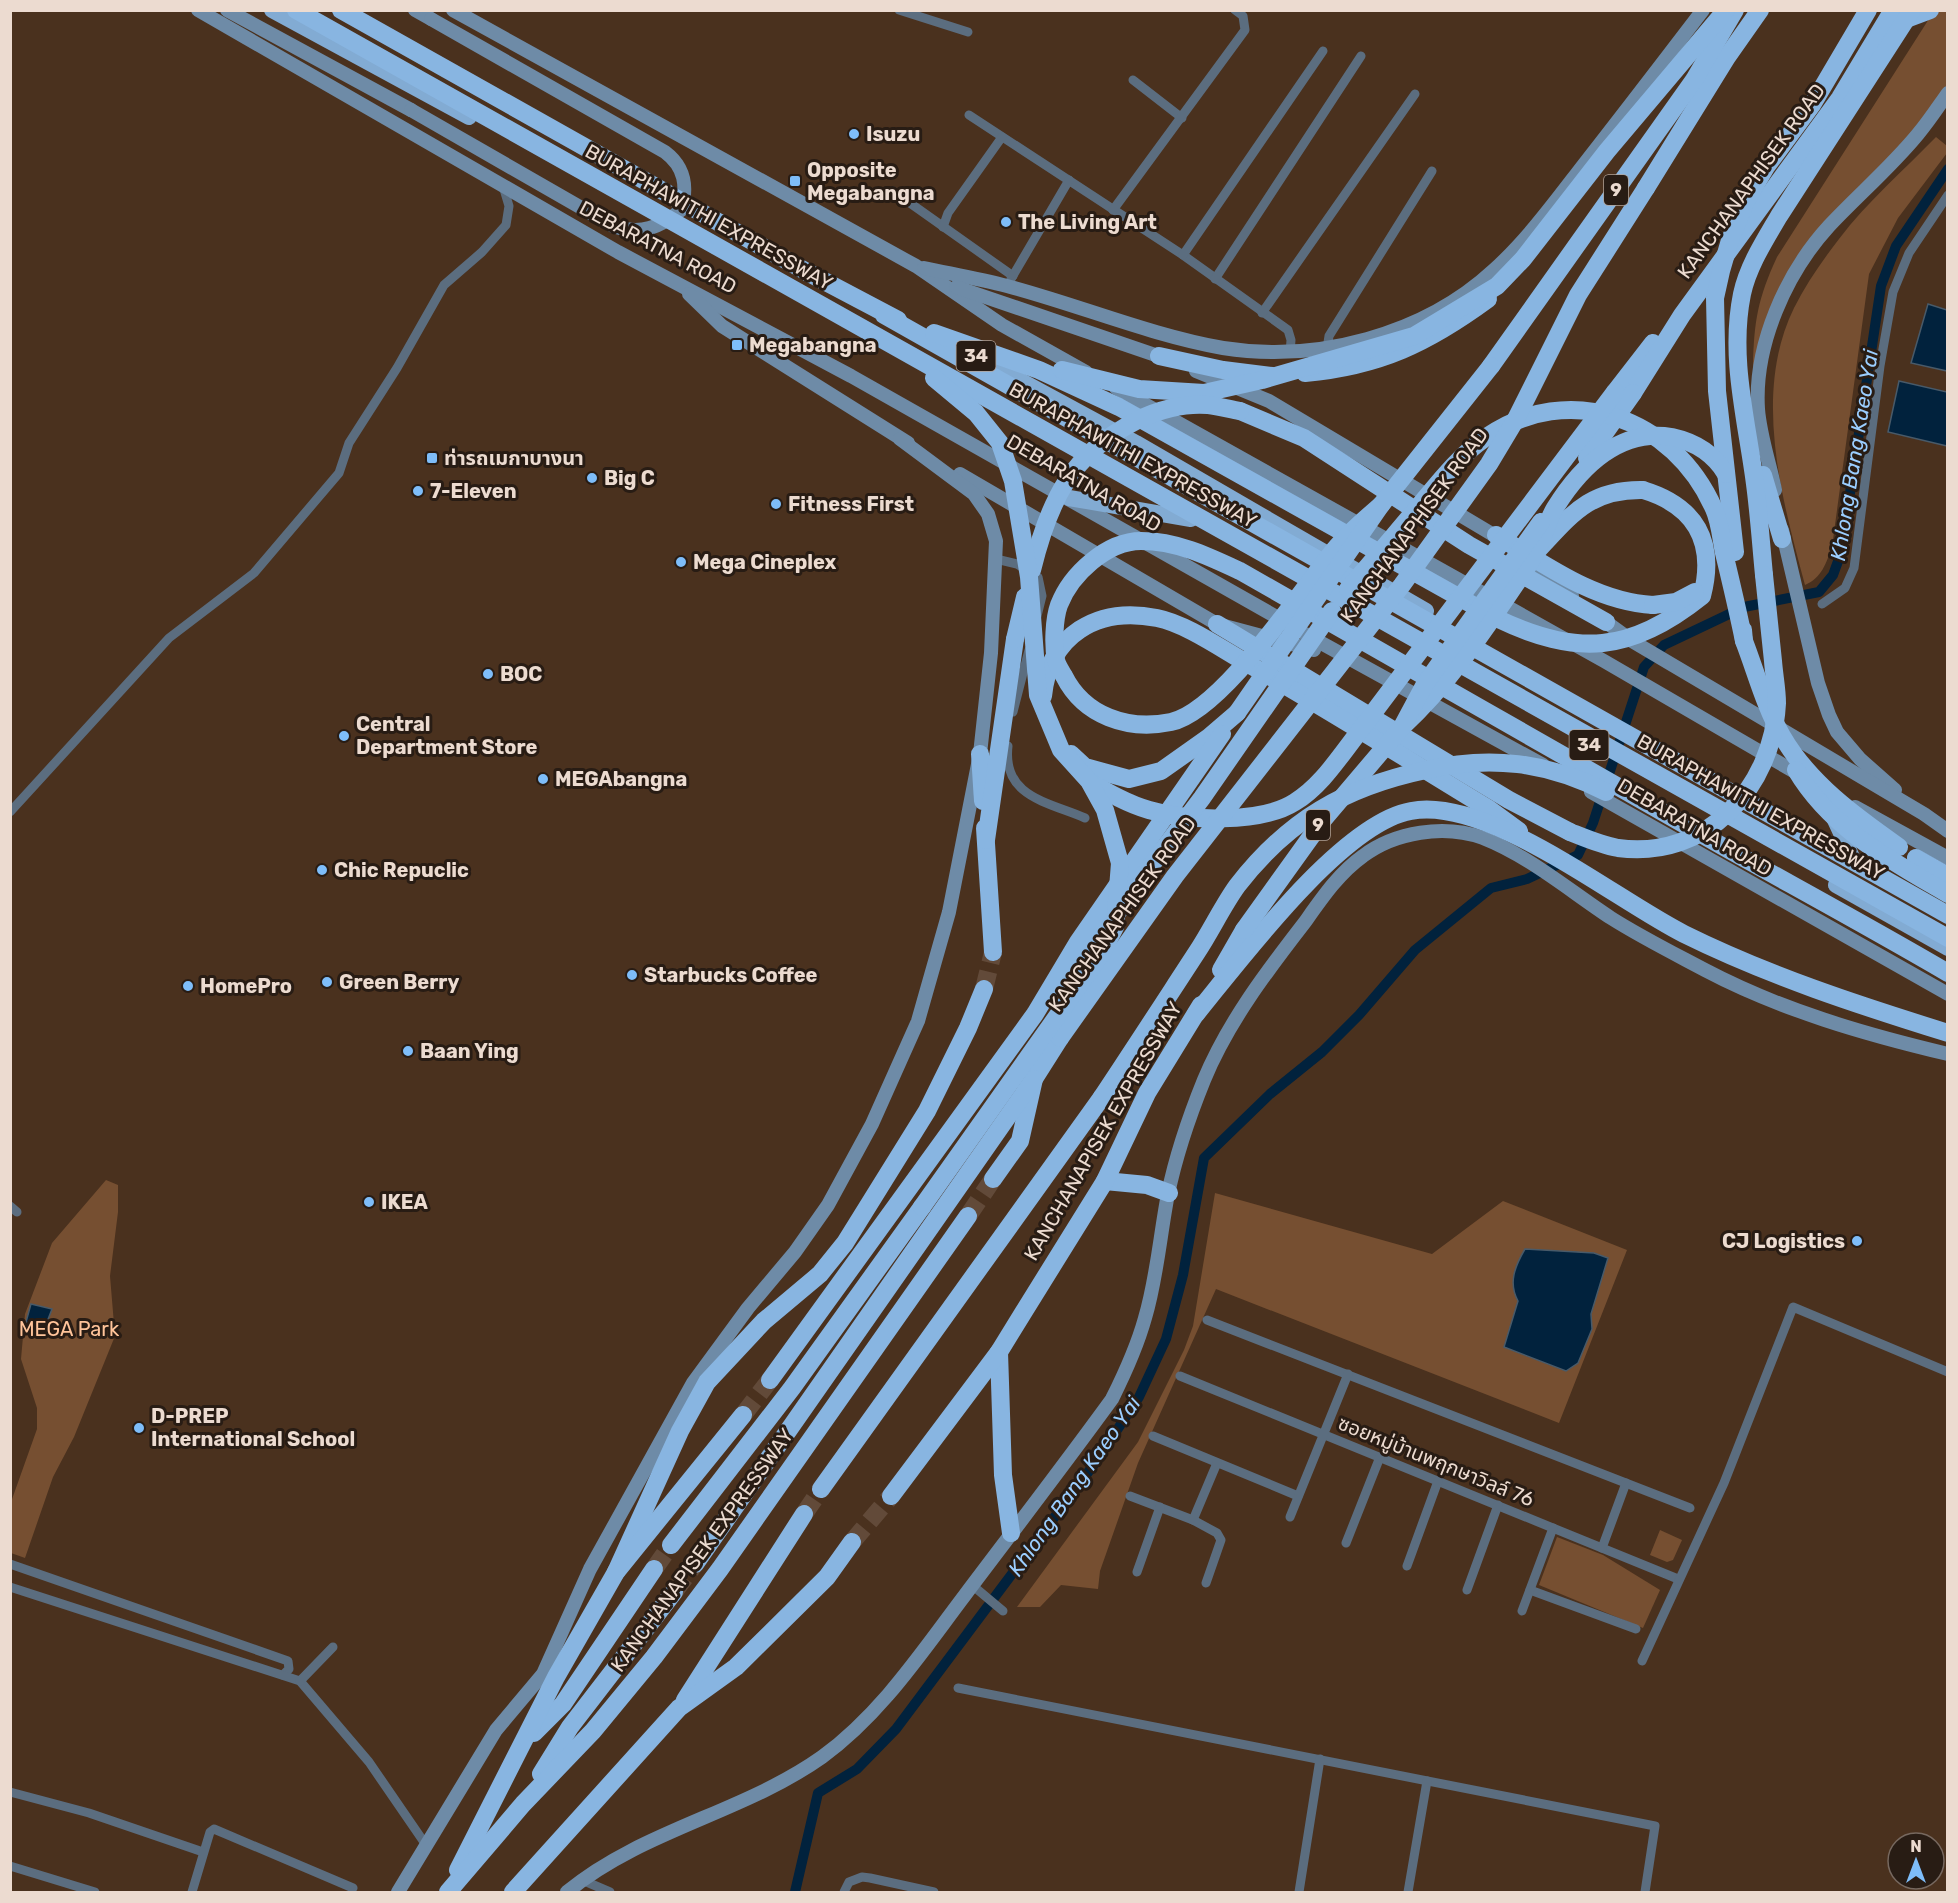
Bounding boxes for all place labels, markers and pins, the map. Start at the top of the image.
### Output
place label: Isuzu [866,122,920,146]
marker: Isuzu [847,127,861,141]
place label: Opposite Megabangna [807,158,935,205]
marker: Opposite Megabangna [788,174,802,188]
place label: The Living Art [1018,210,1157,234]
marker: The Living Art [999,215,1013,229]
place label: Megabangna [749,333,877,357]
marker: Megabangna [730,338,744,352]
place label: ท่ารถเมกาบางนา [444,446,584,470]
marker: ท่ารถเมกาบางนา [425,451,439,465]
place label: Big C [604,466,655,490]
marker: Big C [585,471,599,485]
place label: 7-Eleven [430,479,517,503]
marker: 7-Eleven [411,484,425,498]
place label: Fitness First [788,492,914,516]
marker: Fitness First [769,497,783,511]
place label: Mega Cineplex [693,550,837,574]
marker: Mega Cineplex [674,555,688,569]
place label: BOC [500,662,542,686]
marker: BOC [481,667,495,681]
place label: Central Department Store [356,712,537,759]
marker: Central Department Store [337,729,351,743]
place label: MEGAbangna [555,767,687,791]
marker: MEGAbangna [536,772,550,786]
place label: Chic Repuclic [334,858,469,882]
marker: Chic Repuclic [315,863,329,877]
place label: Starbucks Coffee [644,963,818,987]
marker: Starbucks Coffee [625,968,639,982]
place label: Green Berry [339,970,459,994]
place label: HomePro [200,974,292,998]
marker: Green Berry [320,975,334,989]
marker: HomePro [181,979,195,993]
place label: Baan Ying [420,1039,519,1063]
marker: Baan Ying [401,1044,415,1058]
place label: IKEA [381,1190,429,1214]
marker: IKEA [362,1195,376,1209]
place label: CJ Logistics [1722,1229,1845,1253]
marker: CJ Logistics [1850,1234,1864,1248]
place label: D-PREP International School [151,1404,355,1451]
marker: D-PREP International School [132,1421,146,1435]

